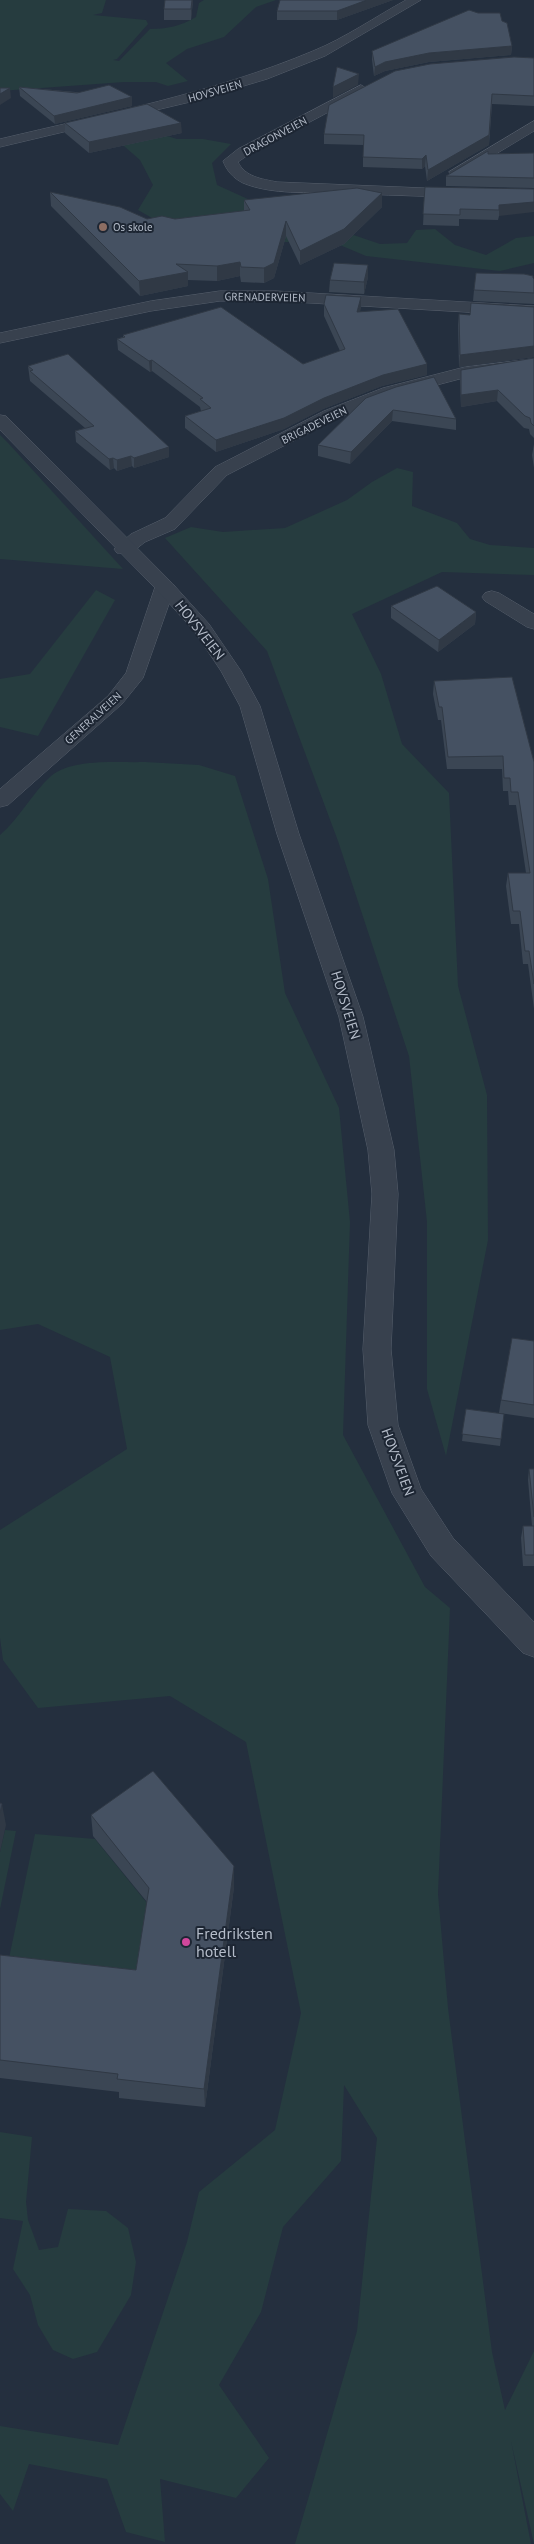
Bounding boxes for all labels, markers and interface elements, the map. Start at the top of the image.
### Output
street label: HOVSVEIEN [186,77,244,105]
street label: DRAGONVEIEN [241,113,309,159]
place label: Os skole [113,220,153,234]
marker: Os skole [97,221,109,233]
street label: GRENADERVEIEN [225,289,305,305]
street label: BRIGADEVEIEN [279,403,349,447]
street label: HOVSVEIEN [171,597,229,663]
street label: GENERALVEIEN [62,689,124,747]
street label: HOVSVEIEN [327,969,365,1041]
street label: HOVSVEIEN [377,1426,419,1498]
place label: Fredriksten hotell [196,1923,273,1961]
marker: Fredriksten hotell [180,1936,192,1948]

